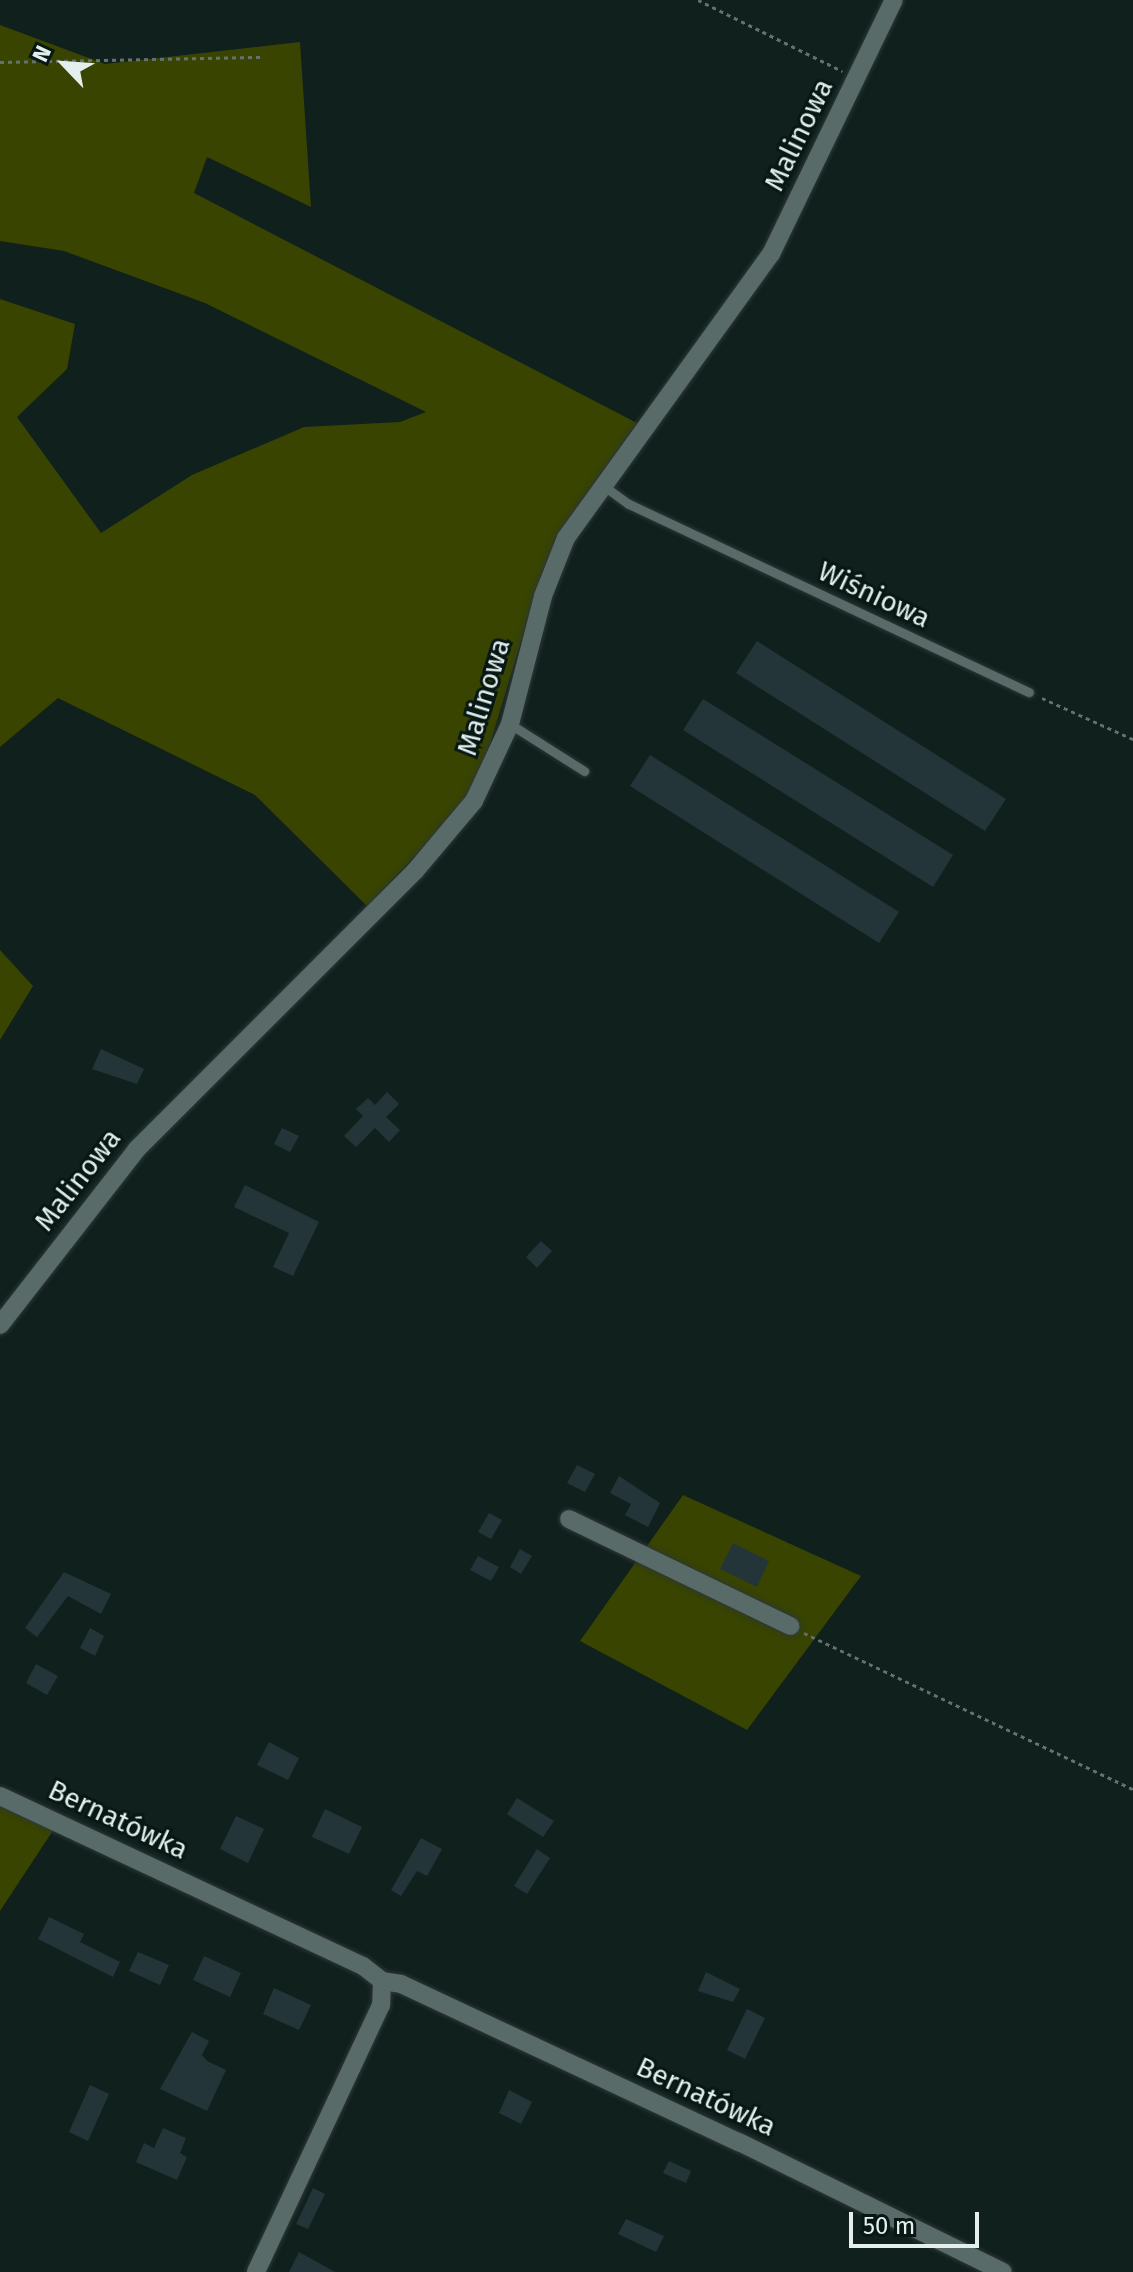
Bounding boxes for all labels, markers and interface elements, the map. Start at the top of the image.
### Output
north arrow [24,24,104,104]
text: N [26,41,57,66]
street label: Malinowa [757,73,841,197]
street label: Wiśniowa [813,554,935,636]
street label: Malinowa [450,634,518,760]
street label: Malinowa [28,1122,128,1238]
street label: Bernatówka [43,1773,193,1867]
street label: Bernatówka [631,2050,781,2144]
scale bar [853,2196,983,2246]
text: 50 m [863,2212,915,2240]

